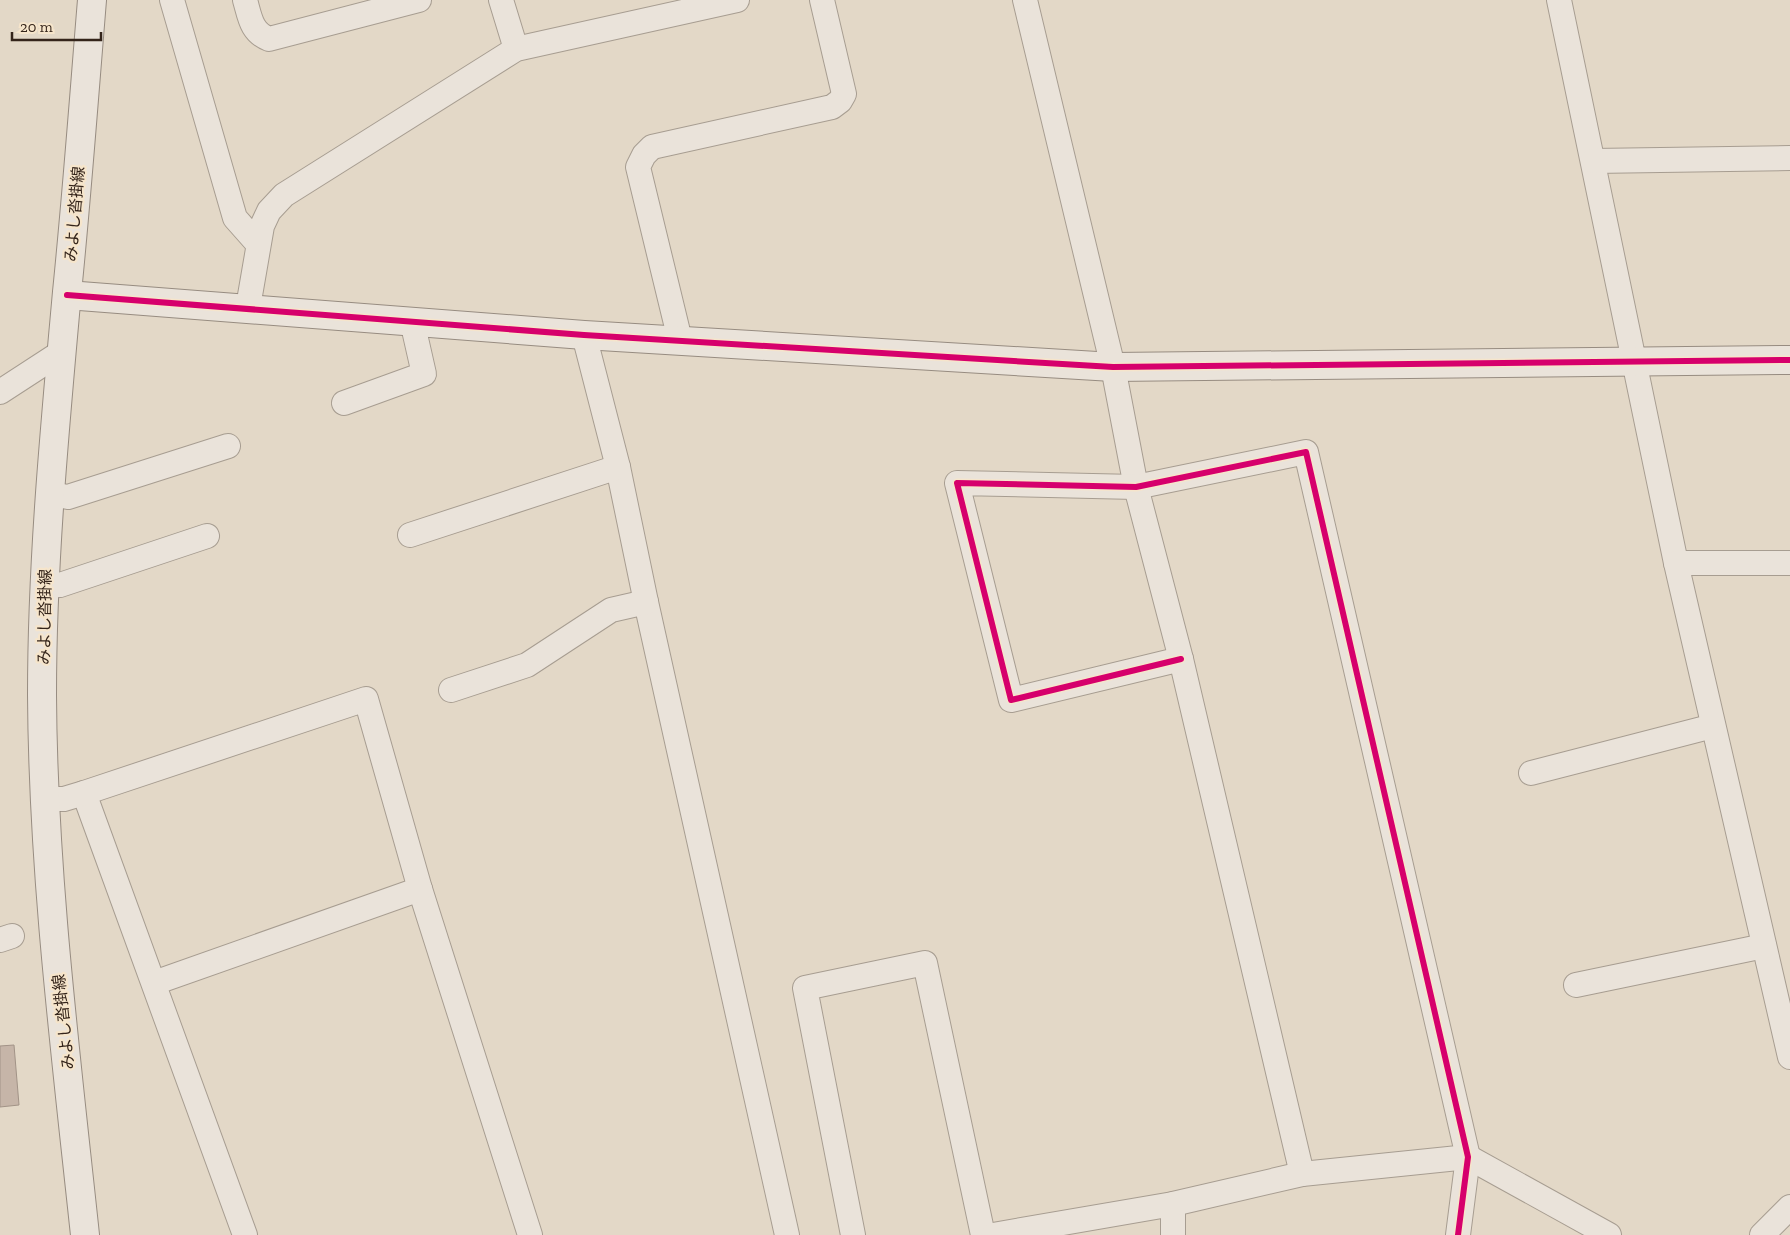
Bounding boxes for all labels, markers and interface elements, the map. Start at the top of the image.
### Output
scale bar [12,10,101,42]
text: 20 m [20,18,53,36]
street label: みよし沓掛線 [61,165,88,263]
street label: みよし沓掛線 [34,569,55,665]
street label: みよし沓掛線 [49,973,78,1071]

